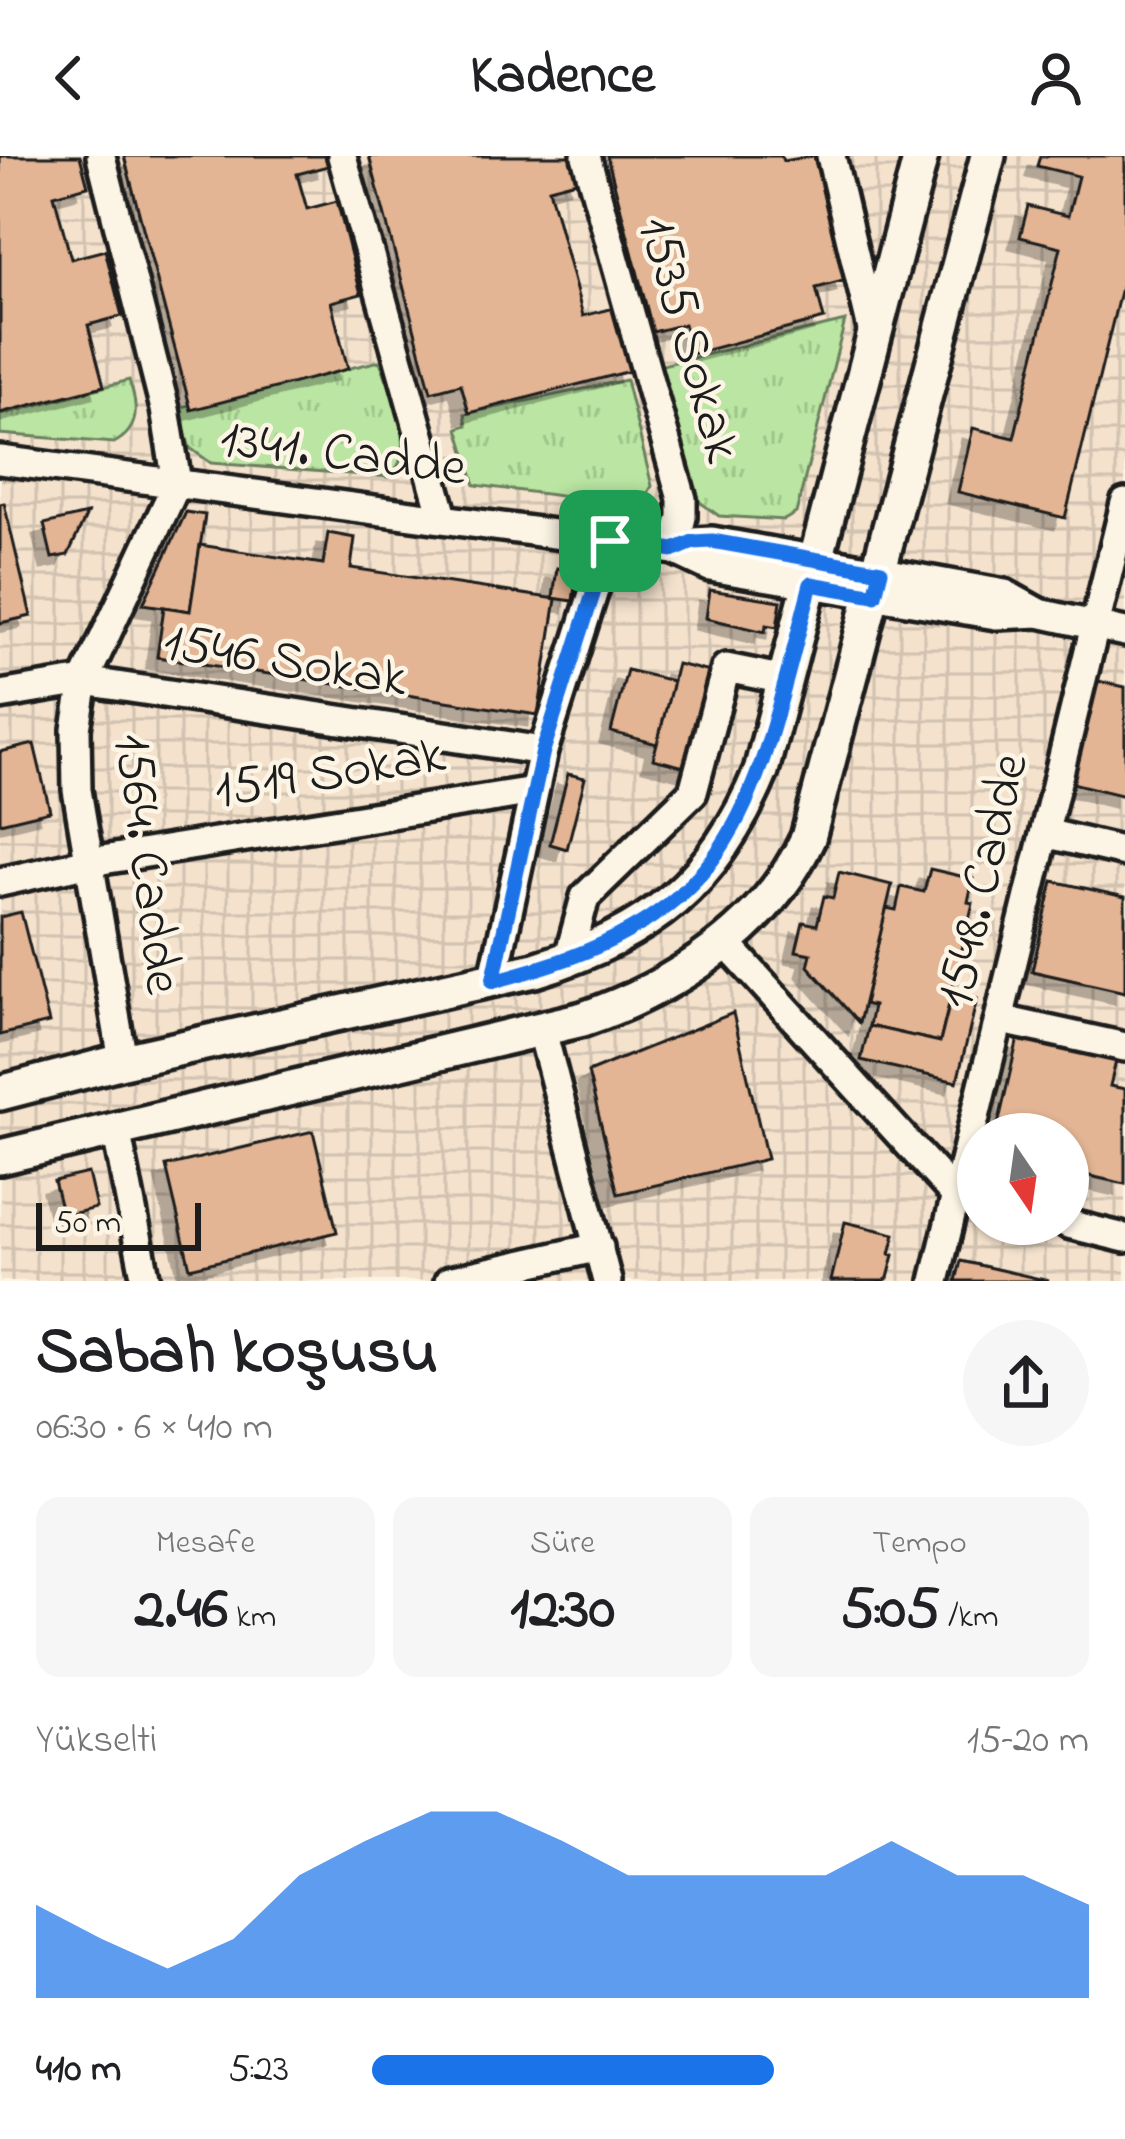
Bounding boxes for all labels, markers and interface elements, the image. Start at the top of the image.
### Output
text: Kadence [470,39,655,117]
icon: back [36,45,102,111]
icon: person [1023,45,1089,111]
street label: 1535 Sokak [615,208,759,472]
street label: 1341. Cadde [216,402,471,510]
pin [559,490,661,592]
icon: arrive [577,508,643,574]
street label: 1546 Sokak [158,605,413,721]
street label: 1519 Sokak [209,718,451,832]
street label: 1564. Cadde [90,729,200,1000]
street label: 1548. Cadde [918,745,1052,1016]
north arrow [957,1113,1089,1245]
map controls [957,1113,1089,1245]
scale bar [36,1197,201,1250]
text: 50 m [54,1200,121,1248]
text: Sabah koşusu [36,1307,438,1403]
button: share [963,1320,1089,1446]
text: 06:30 · 6 × 410 m [36,1400,273,1457]
text: Mesafe [156,1520,255,1568]
text: Süre [530,1520,595,1568]
text: Tempo [872,1520,967,1568]
text: 2.46 [135,1568,228,1655]
text: 12:30 [510,1568,615,1655]
text: 5:05 [840,1568,940,1655]
text: km [228,1594,276,1642]
text: /km [940,1594,999,1642]
text: Yükselti [36,1713,157,1770]
text: 15–20 m [967,1713,1089,1770]
text: 410 m [36,2042,121,2099]
text: 5:23 [228,2042,289,2099]

